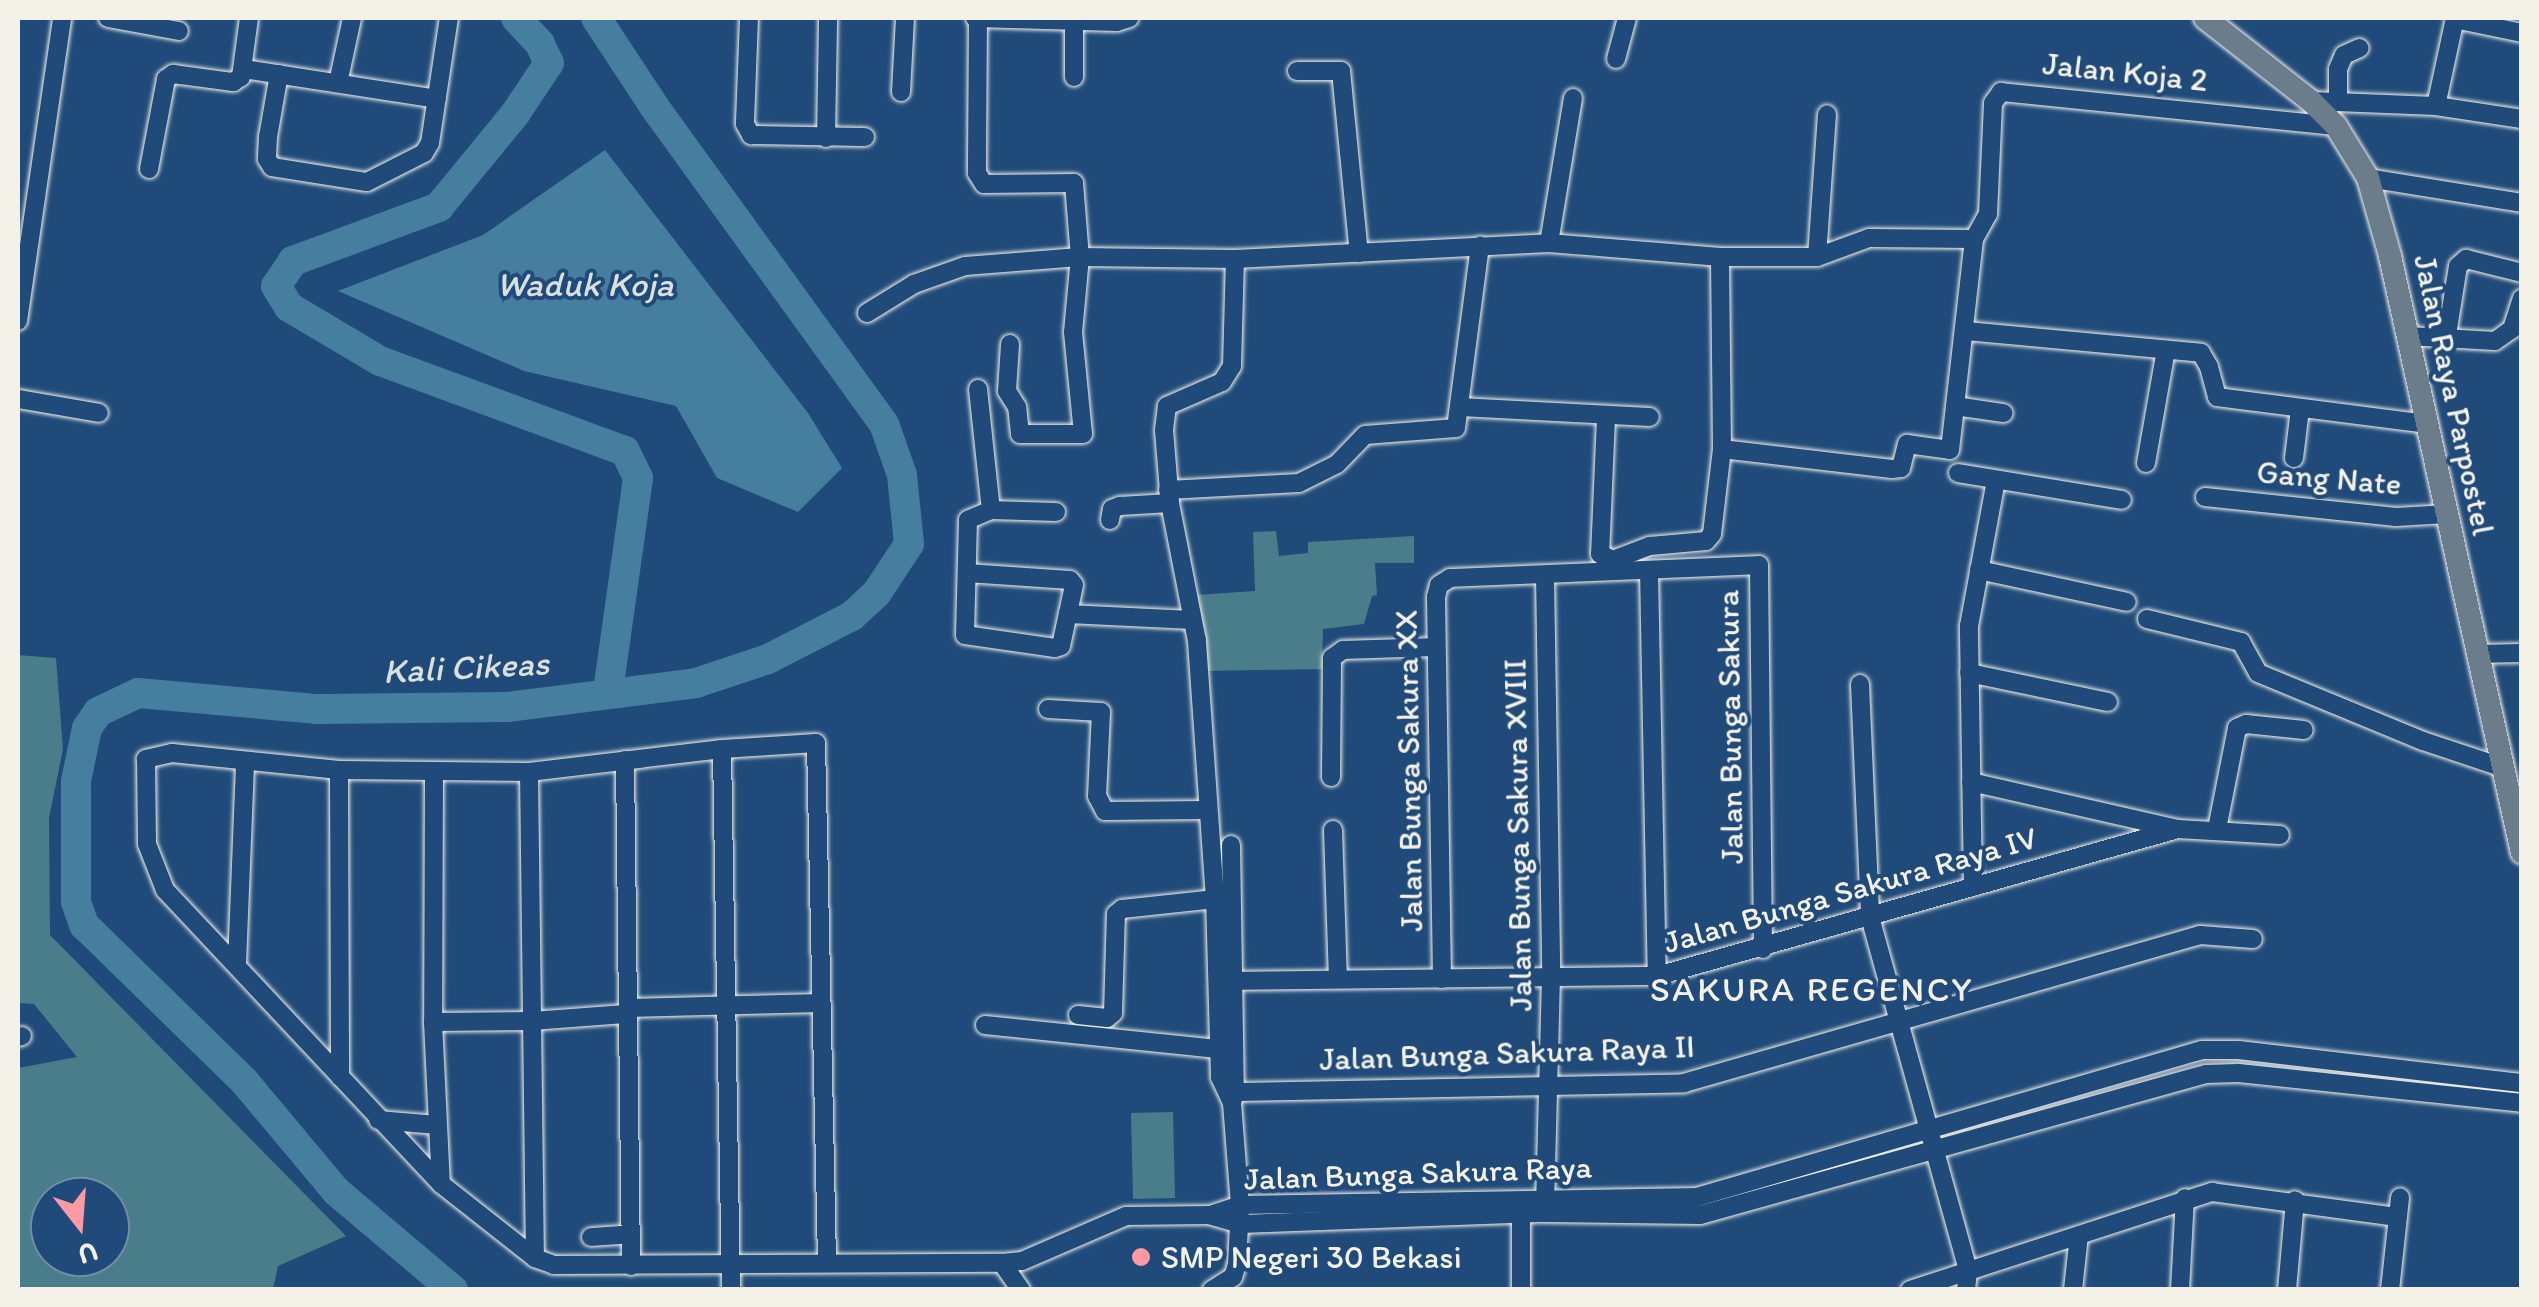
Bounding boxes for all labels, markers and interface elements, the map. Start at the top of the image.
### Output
street label: Jalan Koja 2 [2041,44,2209,100]
street label: Jalan Raya Parpostel [2406,252,2502,538]
water label: Waduk Koja [497,263,673,305]
street label: Gang Nate [2255,453,2403,503]
street label: Jalan Bunga Sakura [1708,590,1752,864]
street label: Jalan Bunga Sakura XX [1387,610,1431,932]
water label: Kali Cikeas [381,642,551,692]
street label: Jalan Bunga Sakura XVIII [1496,659,1540,1011]
street label: Jalan Bunga Sakura Raya IV [1660,818,2040,962]
district label: SAKURA REGENCY [1650,968,1974,1010]
street label: Jalan Bunga Sakura Raya II [1319,1027,1695,1079]
street label: Jalan Bunga Sakura Raya [1244,1148,1592,1198]
north arrow [30,1177,130,1277]
text: U [74,1235,102,1273]
place label: SMP Negeri 30 Bekasi [1161,1238,1462,1276]
marker: SMP Negeri 30 Bekasi [1130,1246,1152,1268]

